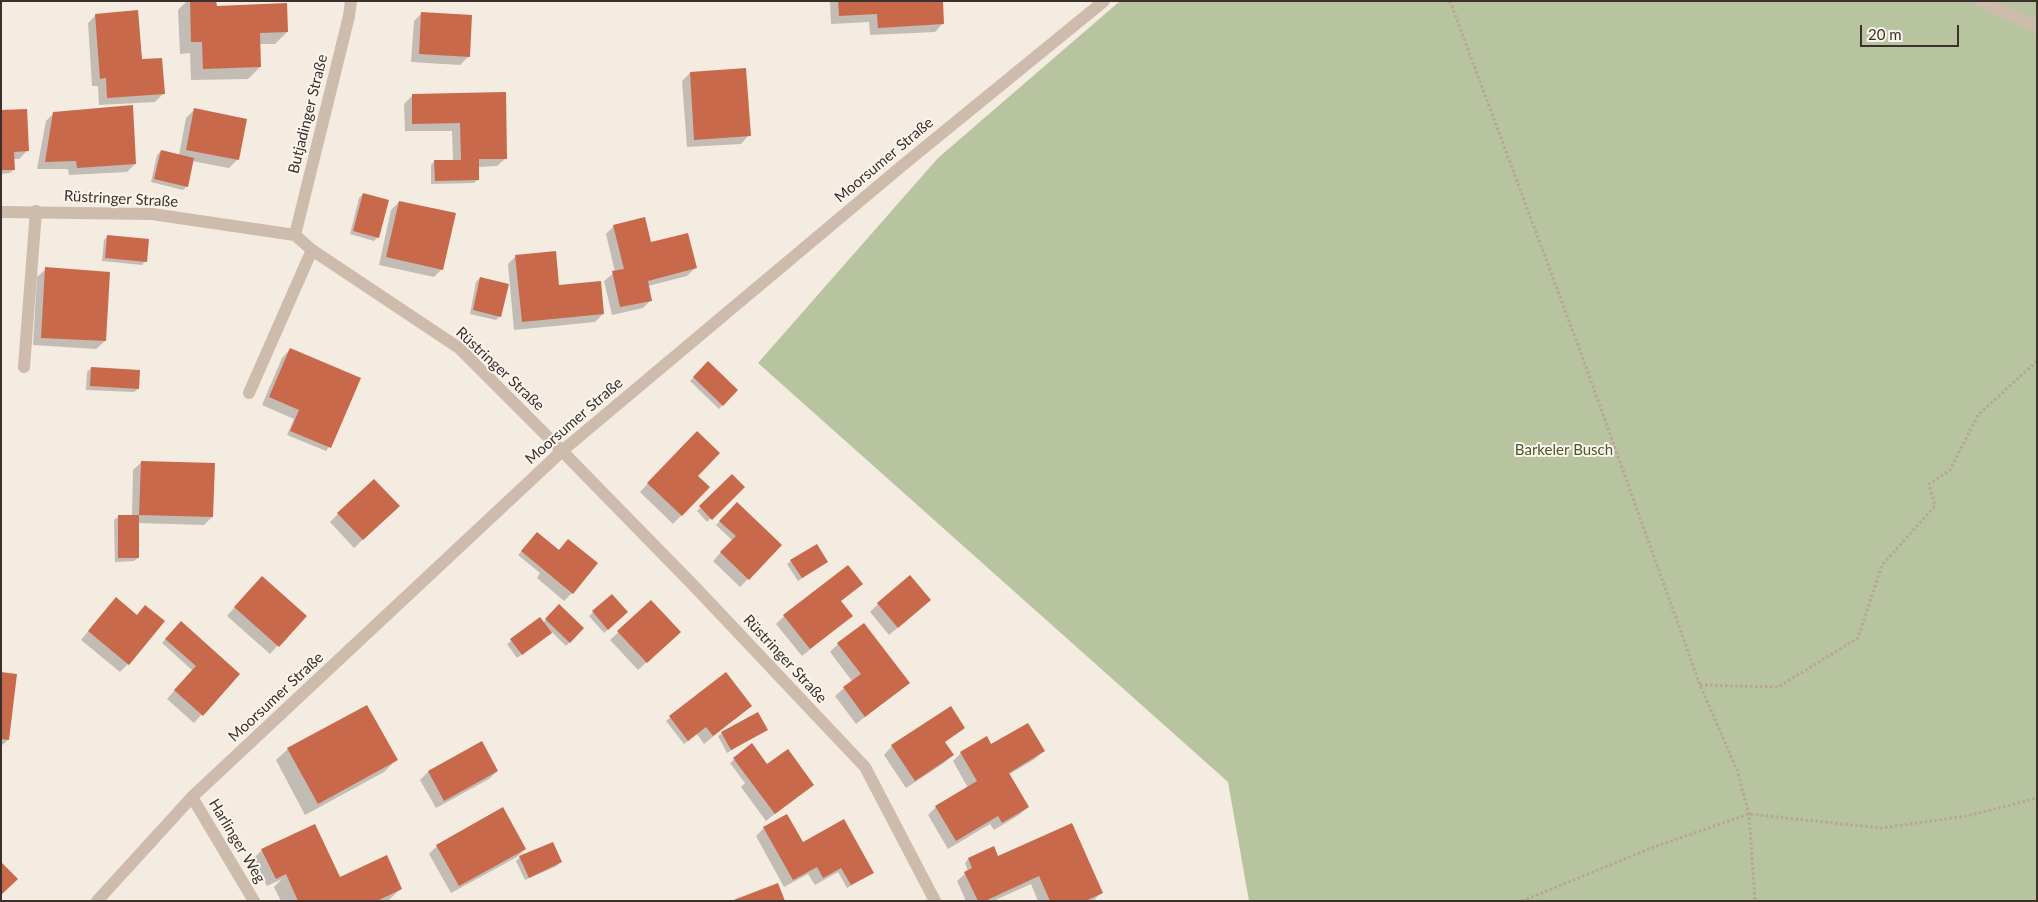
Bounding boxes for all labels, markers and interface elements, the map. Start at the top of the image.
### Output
scale bar [1863,15,1962,47]
text: 20 m [1868,25,1902,43]
street label: Butjadinger Straße [284,53,332,175]
street label: Moorsumer Straße [831,114,937,206]
street label: Rüstringer Straße [63,187,179,211]
street label: Rüstringer Straße [452,323,548,415]
street label: Moorsumer Straße [522,374,626,468]
park label: Barkeler Busch [1515,441,1613,459]
street label: Rüstringer Straße [739,611,831,707]
street label: Moorsumer Straße [225,648,327,746]
street label: Harlinger Weg [205,796,269,886]

